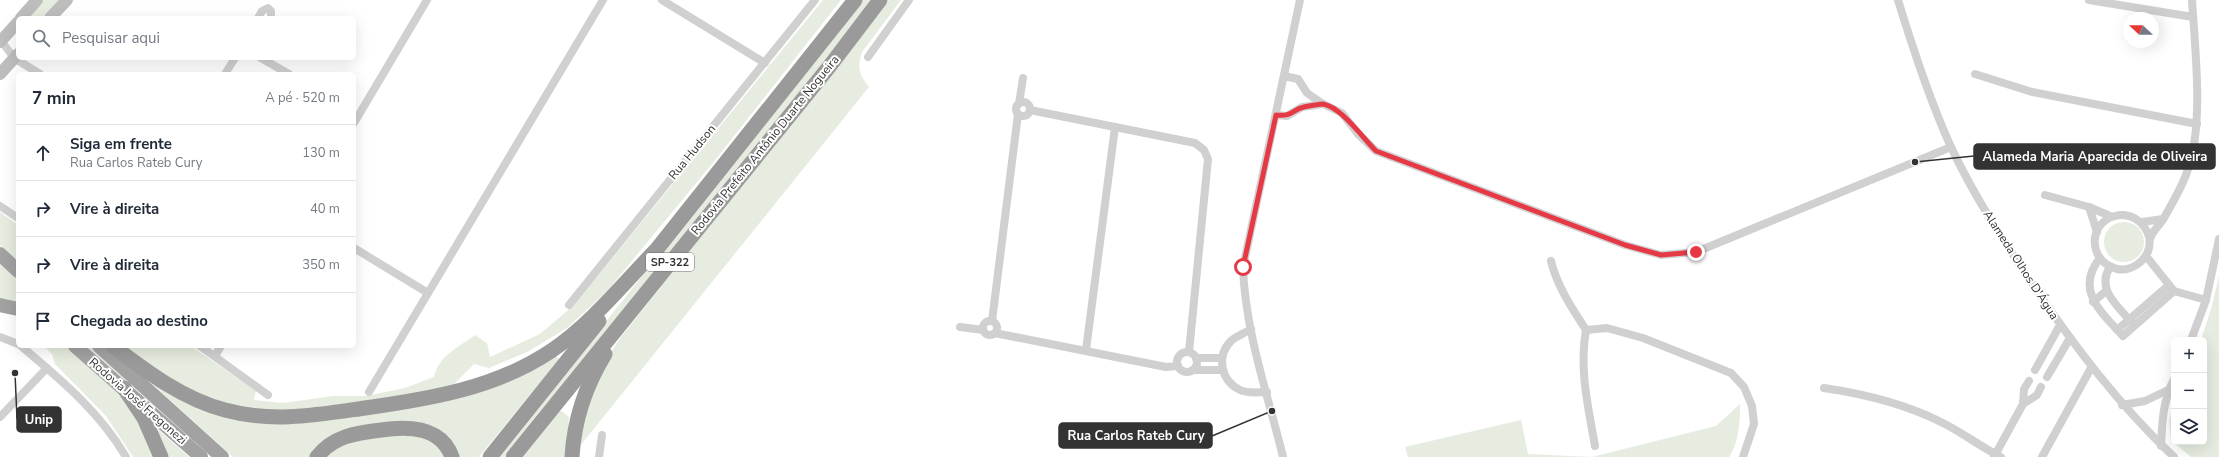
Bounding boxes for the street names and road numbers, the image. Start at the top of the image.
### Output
street label: Rodovia Prefeito Antônio Duarte Nogueira [687,52,843,238]
street label: Rua Hudson [665,121,719,183]
street label: Alameda Olhos D'Água [1980,207,2062,323]
road number: SP-322 [646,253,694,271]
street label: Rodovia José Fregonezi [86,354,190,448]

